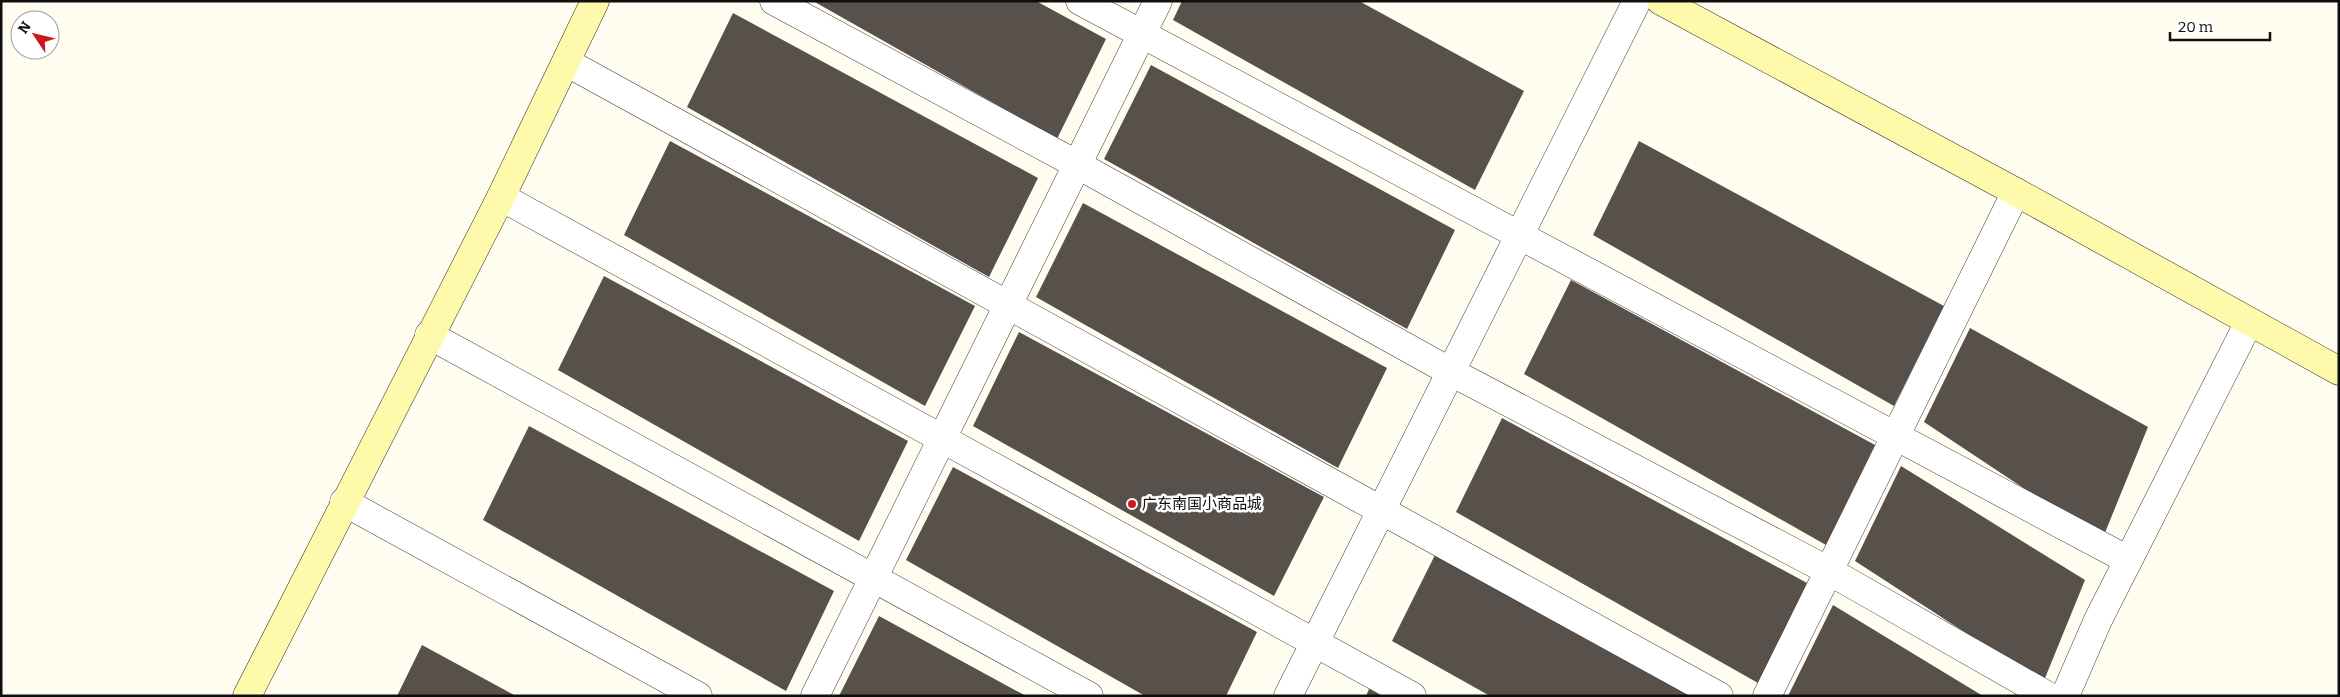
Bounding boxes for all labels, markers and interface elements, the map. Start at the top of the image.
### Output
north arrow [10,10,60,60]
scale bar [2170,10,2270,42]
text: N [15,18,35,37]
text: 20 m [2178,18,2214,36]
place label: 广东南国小商品城 [1142,495,1262,513]
marker: 广东南国小商品城 [1126,498,1138,510]

